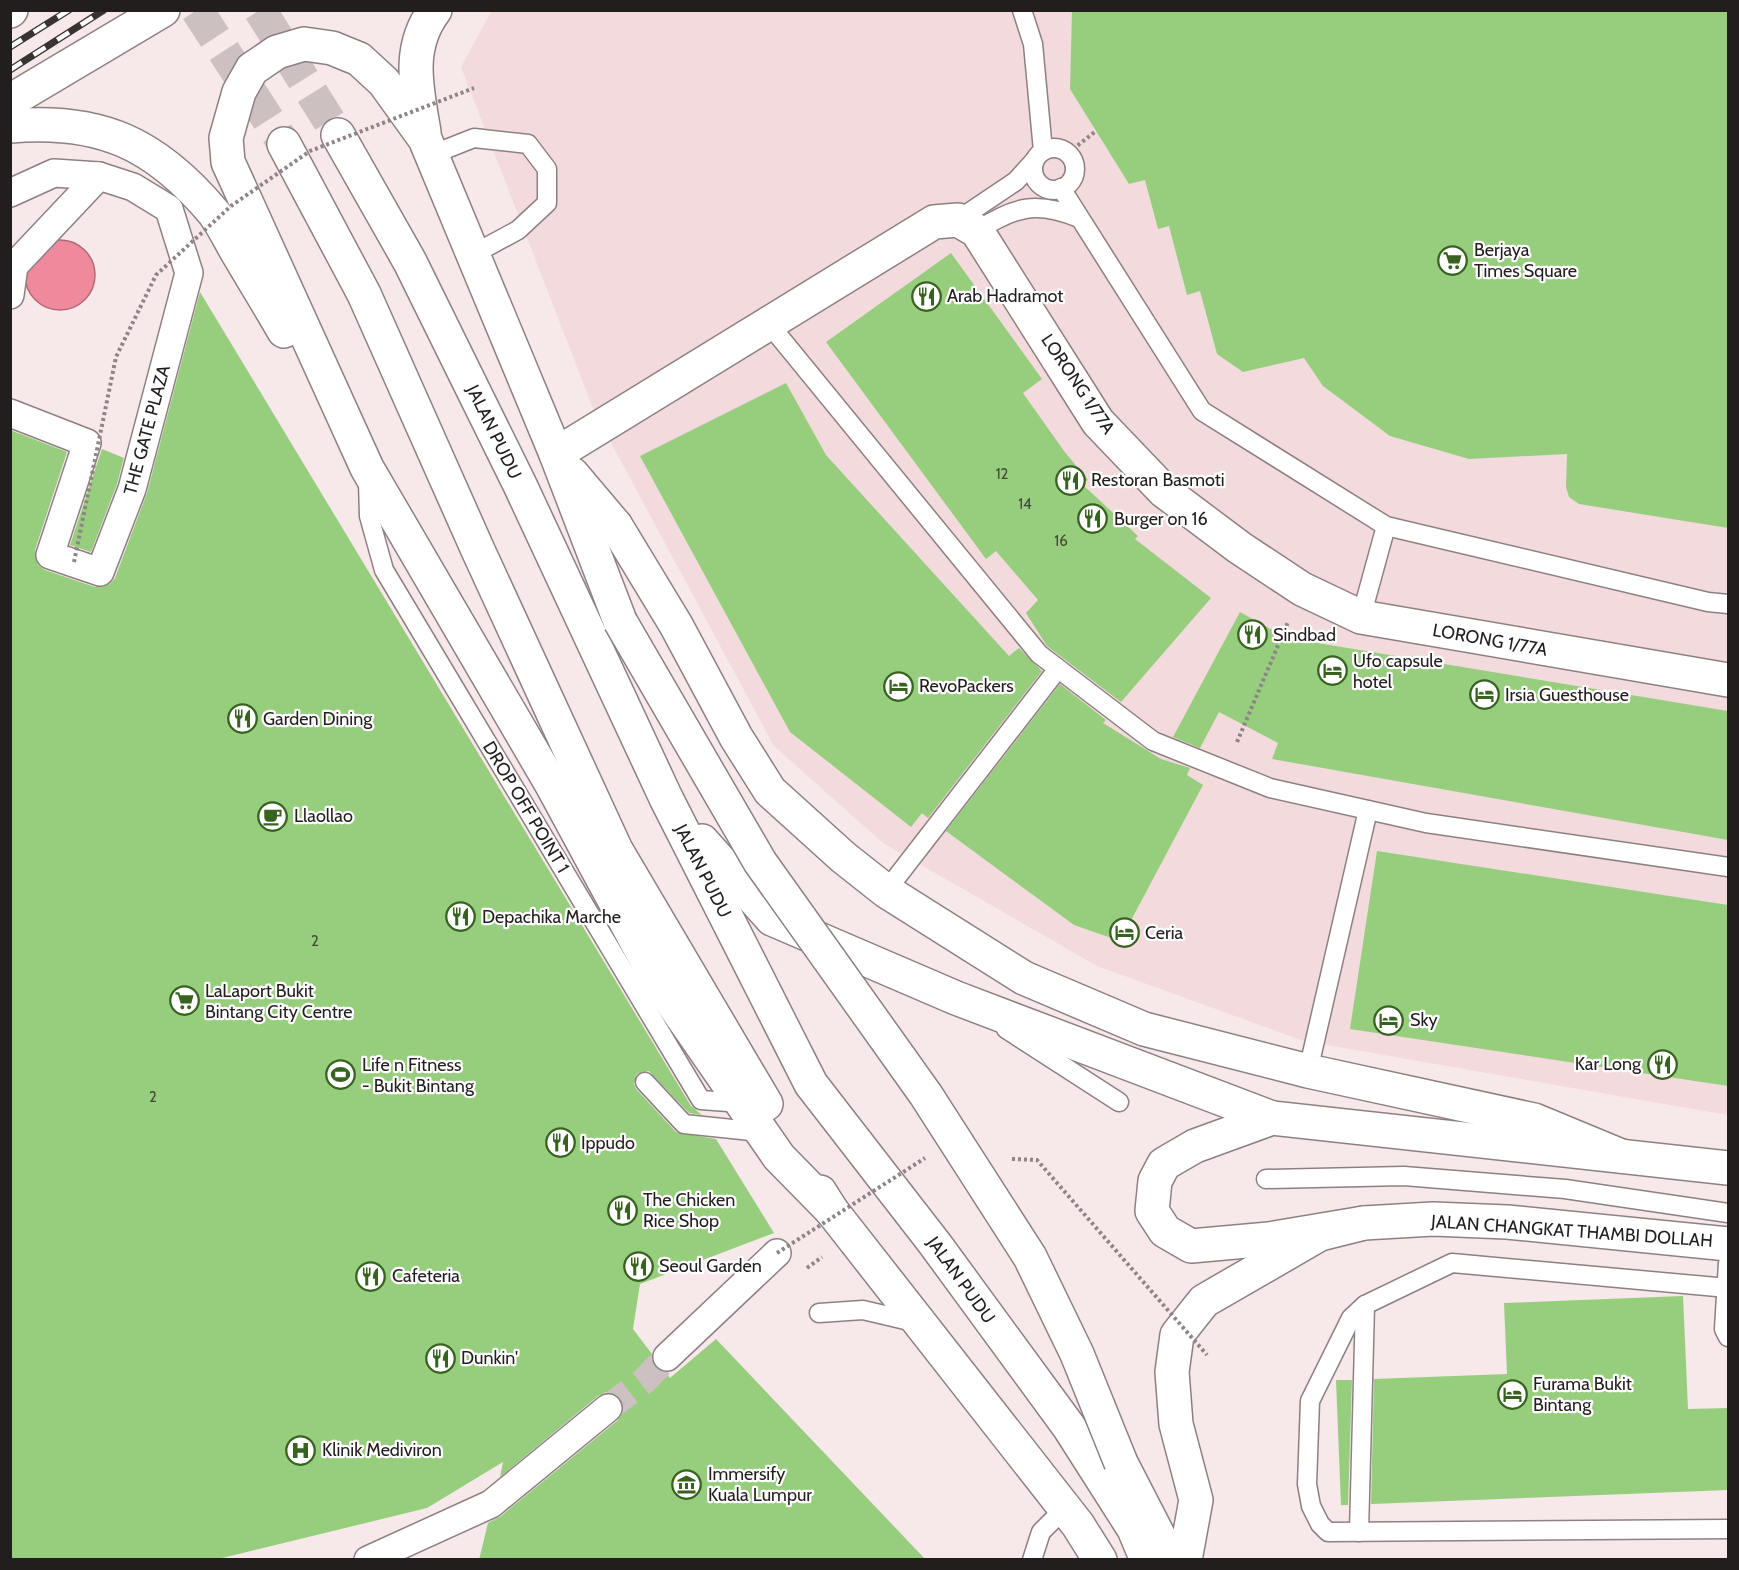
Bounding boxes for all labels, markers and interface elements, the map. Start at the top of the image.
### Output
place label: Berjaya Times Square [1474,239,1577,282]
supermarket icon: Berjaya Times Square [1437,244,1469,276]
restaurant icon: Arab Hadramot [910,280,942,312]
place label: Arab Hadramot [947,285,1063,307]
street label: LORONG 1/77A [1036,330,1120,438]
street label: THE GATE PLAZA [119,363,175,497]
street label: JALAN PUDU [461,380,526,483]
restaurant icon: Restoran Basmoti [1054,464,1086,496]
house number: 12 [996,465,1009,483]
place label: Restoran Basmoti [1091,469,1225,491]
house number: 14 [1018,495,1032,513]
restaurant icon: Burger on 16 [1077,503,1109,535]
place label: Burger on 16 [1114,508,1208,530]
house number: 16 [1054,532,1068,550]
restaurant icon: Sindbad [1236,619,1268,651]
street label: LORONG 1/77A [1431,619,1549,661]
place label: Sindbad [1273,624,1336,646]
place label: Ufo capsule hotel [1353,650,1443,693]
hotel icon: Ufo capsule hotel [1316,655,1348,687]
hotel icon: RevoPackers [882,670,914,702]
place label: RevoPackers [919,675,1014,697]
hotel icon: Irsia Guesthouse [1468,679,1500,711]
place label: Irsia Guesthouse [1505,684,1629,706]
restaurant icon: Garden Dining [226,703,258,735]
place label: Garden Dining [263,708,373,730]
street label: DROP OFF POINT 1 [478,737,574,877]
cafe icon: Llaollao [257,800,289,832]
place label: Llaollao [294,805,353,827]
street label: JALAN PUDU [670,820,736,921]
restaurant icon: Depachika Marche [445,901,477,933]
place label: Depachika Marche [482,906,621,928]
hotel icon: Ceria [1108,917,1140,949]
place label: Ceria [1145,922,1184,944]
house number: 2 [311,932,319,950]
place label: LaLaport Bukit Bintang City Centre [205,980,353,1023]
supermarket icon: LaLaport Bukit Bintang City Centre [168,985,200,1017]
hotel icon: Sky [1373,1004,1405,1036]
place label: Sky [1410,1009,1438,1031]
restaurant icon: Kar Long [1646,1048,1678,1080]
place label: Kar Long [1575,1053,1642,1075]
place label: Life n Fitness - Bukit Bintang [362,1054,475,1097]
sports icon: Life n Fitness - Bukit Bintang [325,1059,357,1091]
house number: 2 [149,1088,157,1106]
restaurant icon: Ippudo [544,1127,576,1159]
place label: Ippudo [581,1132,635,1154]
place label: The Chicken Rice Shop [643,1189,735,1232]
restaurant icon: The Chicken Rice Shop [606,1194,638,1226]
street label: JALAN CHANGKAT THAMBI DOLLAH [1429,1210,1714,1252]
street label: JALAN PUDU [922,1231,1000,1328]
restaurant icon: Seoul Garden [622,1250,654,1282]
place label: Seoul Garden [659,1255,762,1277]
restaurant icon: Cafeteria [355,1260,387,1292]
place label: Cafeteria [392,1265,460,1287]
restaurant icon: Dunkin' [424,1342,456,1374]
place label: Dunkin' [461,1347,518,1369]
place label: Furama Bukit Bintang [1533,1373,1632,1416]
hotel icon: Furama Bukit Bintang [1496,1378,1528,1410]
hospital icon: Klinik Mediviron [285,1434,317,1466]
place label: Klinik Mediviron [322,1439,442,1461]
place label: Immersify Kuala Lumpur [708,1463,812,1506]
museum icon: Immersify Kuala Lumpur [671,1468,703,1500]

